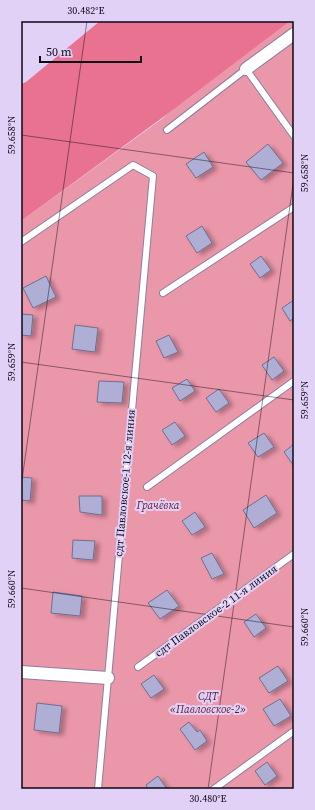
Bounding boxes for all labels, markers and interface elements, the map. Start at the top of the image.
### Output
text: 30.482°E [67,4,105,17]
scale bar [40,38,141,64]
text: 50 m [46,44,72,60]
text: 59.658°N [5,116,18,154]
text: 59.658°N [298,154,311,192]
text: 59.659°N [5,343,18,381]
text: 59.659°N [298,381,311,419]
street label: сдт Павловское-1 12-я линия [111,409,139,557]
park label: Грачёвка [135,498,180,513]
street label: сдт Павловское-2 11-я линия [152,561,280,661]
text: 59.660°N [5,570,18,608]
text: 59.660°N [298,608,311,646]
park label: СДТ «Павловское-2» [170,689,246,717]
text: 30.480°E [189,792,227,805]

